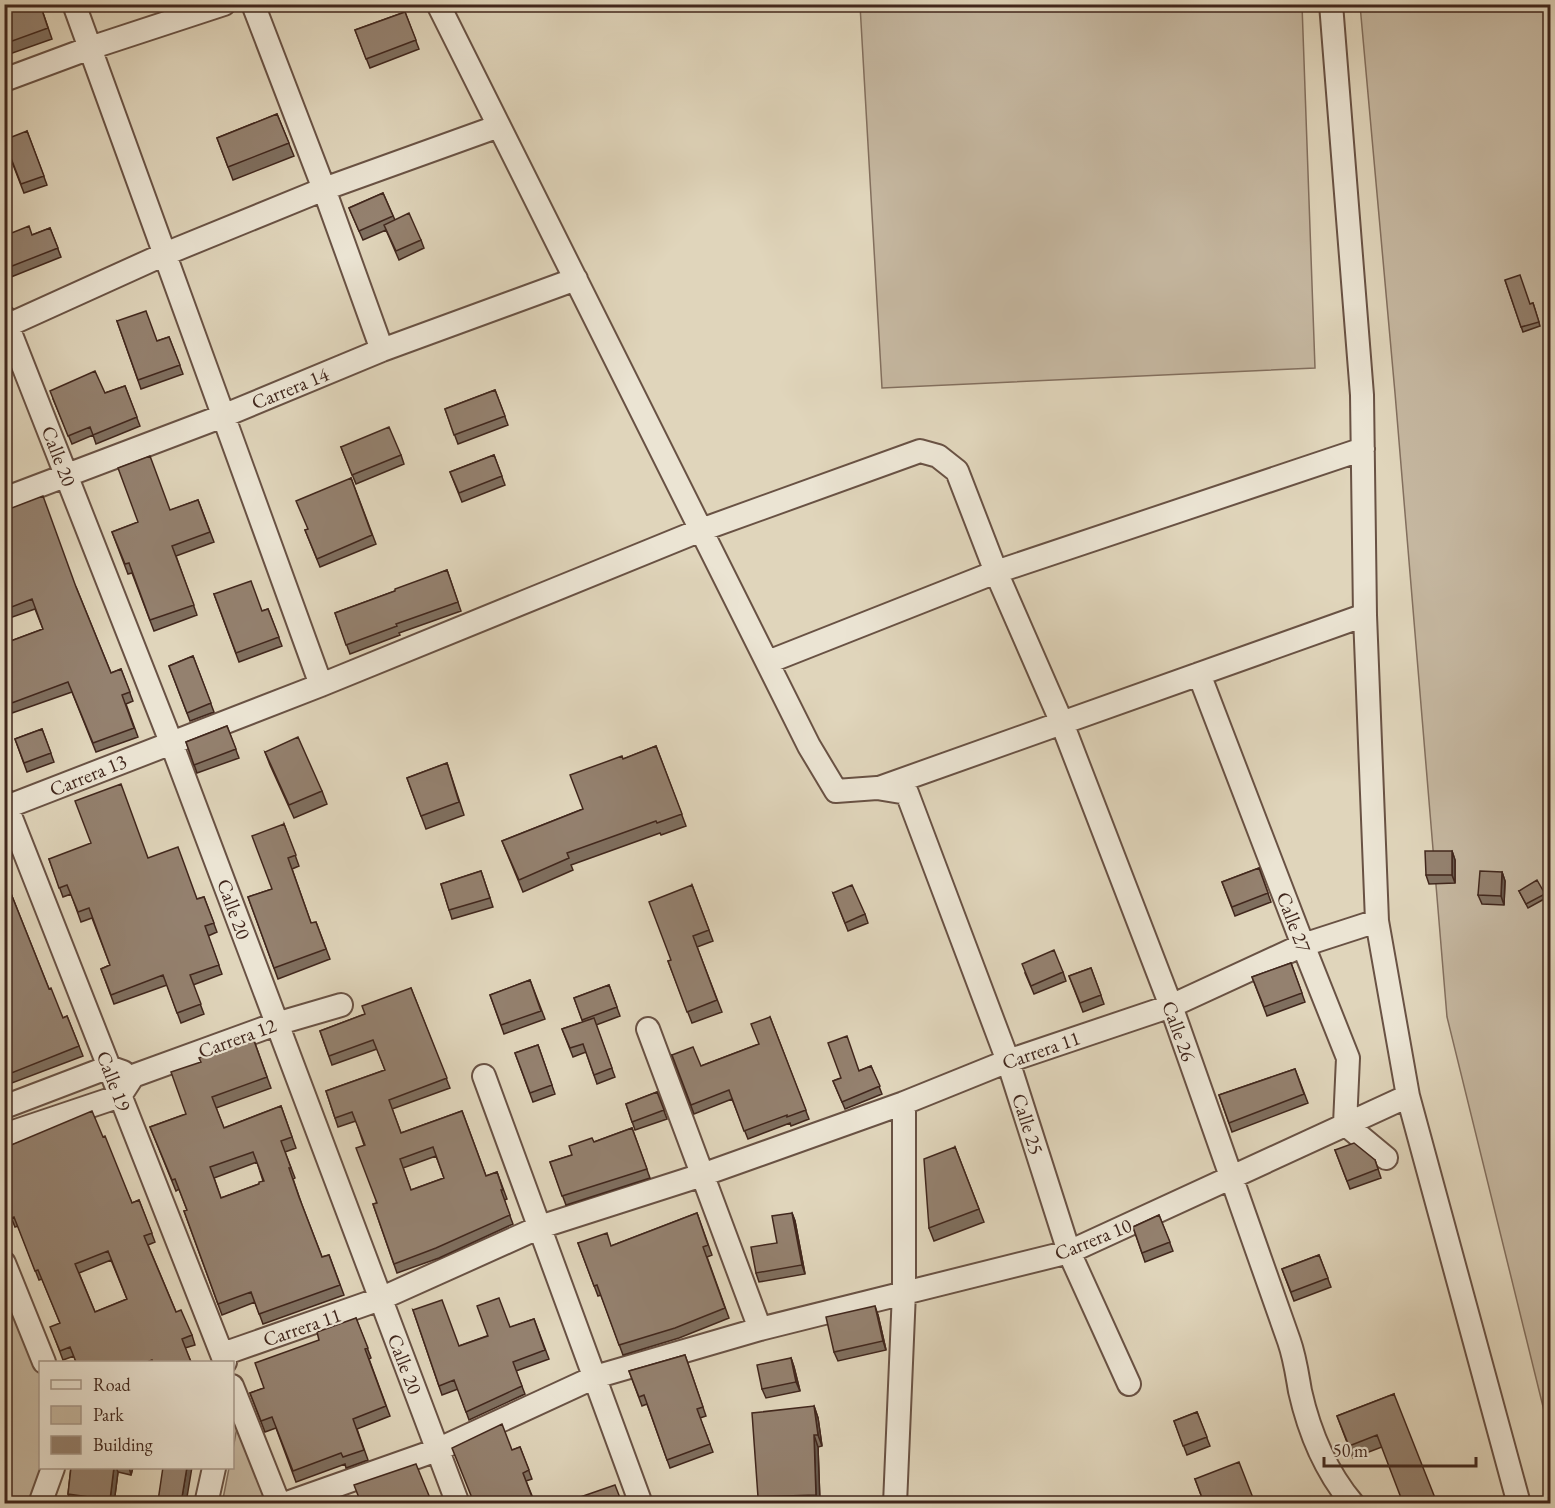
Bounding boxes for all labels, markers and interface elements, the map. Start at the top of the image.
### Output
street label: Carrera 14 [247,361,333,415]
street label: Calle 20 [36,422,83,490]
street label: Carrera 13 [45,748,131,802]
street label: Calle 20 [211,875,257,943]
street label: Calle 27 [1271,888,1318,956]
street label: Calle 26 [1156,997,1202,1065]
street label: Carrera 12 [194,1012,280,1064]
street label: Carrera 11 [998,1024,1084,1076]
street label: Calle 19 [91,1047,138,1115]
street label: Calle 25 [1006,1090,1050,1158]
street label: Carrera 10 [1050,1212,1136,1266]
street label: Carrera 11 [259,1301,345,1353]
street label: Calle 20 [382,1330,429,1398]
legend [39,1361,234,1469]
text: Road [93,1373,132,1396]
text: Park [93,1403,124,1426]
scale bar [1324,1430,1476,1468]
text: Building [93,1433,153,1456]
text: 50 m [1333,1439,1368,1462]

